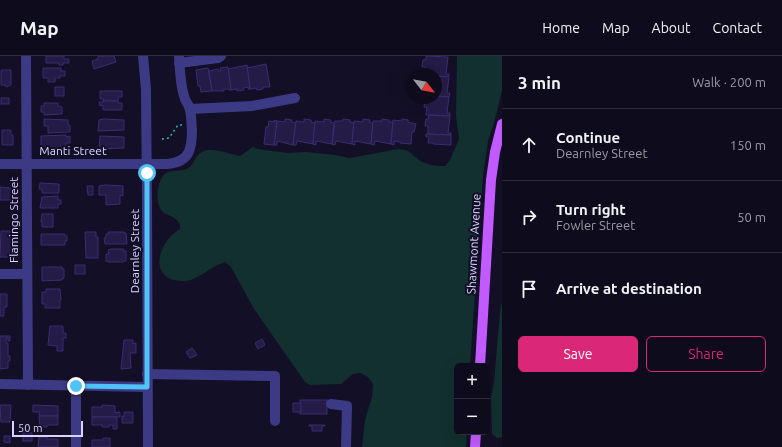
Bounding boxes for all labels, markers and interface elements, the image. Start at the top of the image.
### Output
text: Map [20,17,59,39]
text: Home [542,20,580,36]
text: Map [602,20,630,36]
text: About [652,20,691,36]
text: Contact [713,20,762,36]
north arrow [406,68,442,104]
text: 3 min [518,73,561,92]
text: Walk · 200 m [692,75,766,89]
text: Continue [556,129,620,146]
icon: ahead [518,134,540,156]
text: 150 m [730,138,766,152]
street label: Manti Street [39,144,107,157]
text: Dearnley Street [556,146,648,160]
route start [138,164,156,182]
street label: Flamingo Street [7,177,20,263]
street label: Shawmont Avenue [464,193,483,295]
text: Turn right [556,201,626,218]
icon: right [518,206,540,228]
street label: Dearnley Street [128,208,141,293]
text: 50 m [737,210,766,224]
text: Fowler Street [556,218,635,232]
icon: arrive [518,278,540,300]
text: Arrive at destination [556,280,702,297]
button: Save [518,336,638,372]
button: Share [646,336,766,372]
map controls [454,363,490,435]
button: + [454,363,490,399]
route end [67,377,85,395]
button: − [454,399,490,435]
scale bar [12,419,83,438]
text: 50 m [18,422,42,434]

